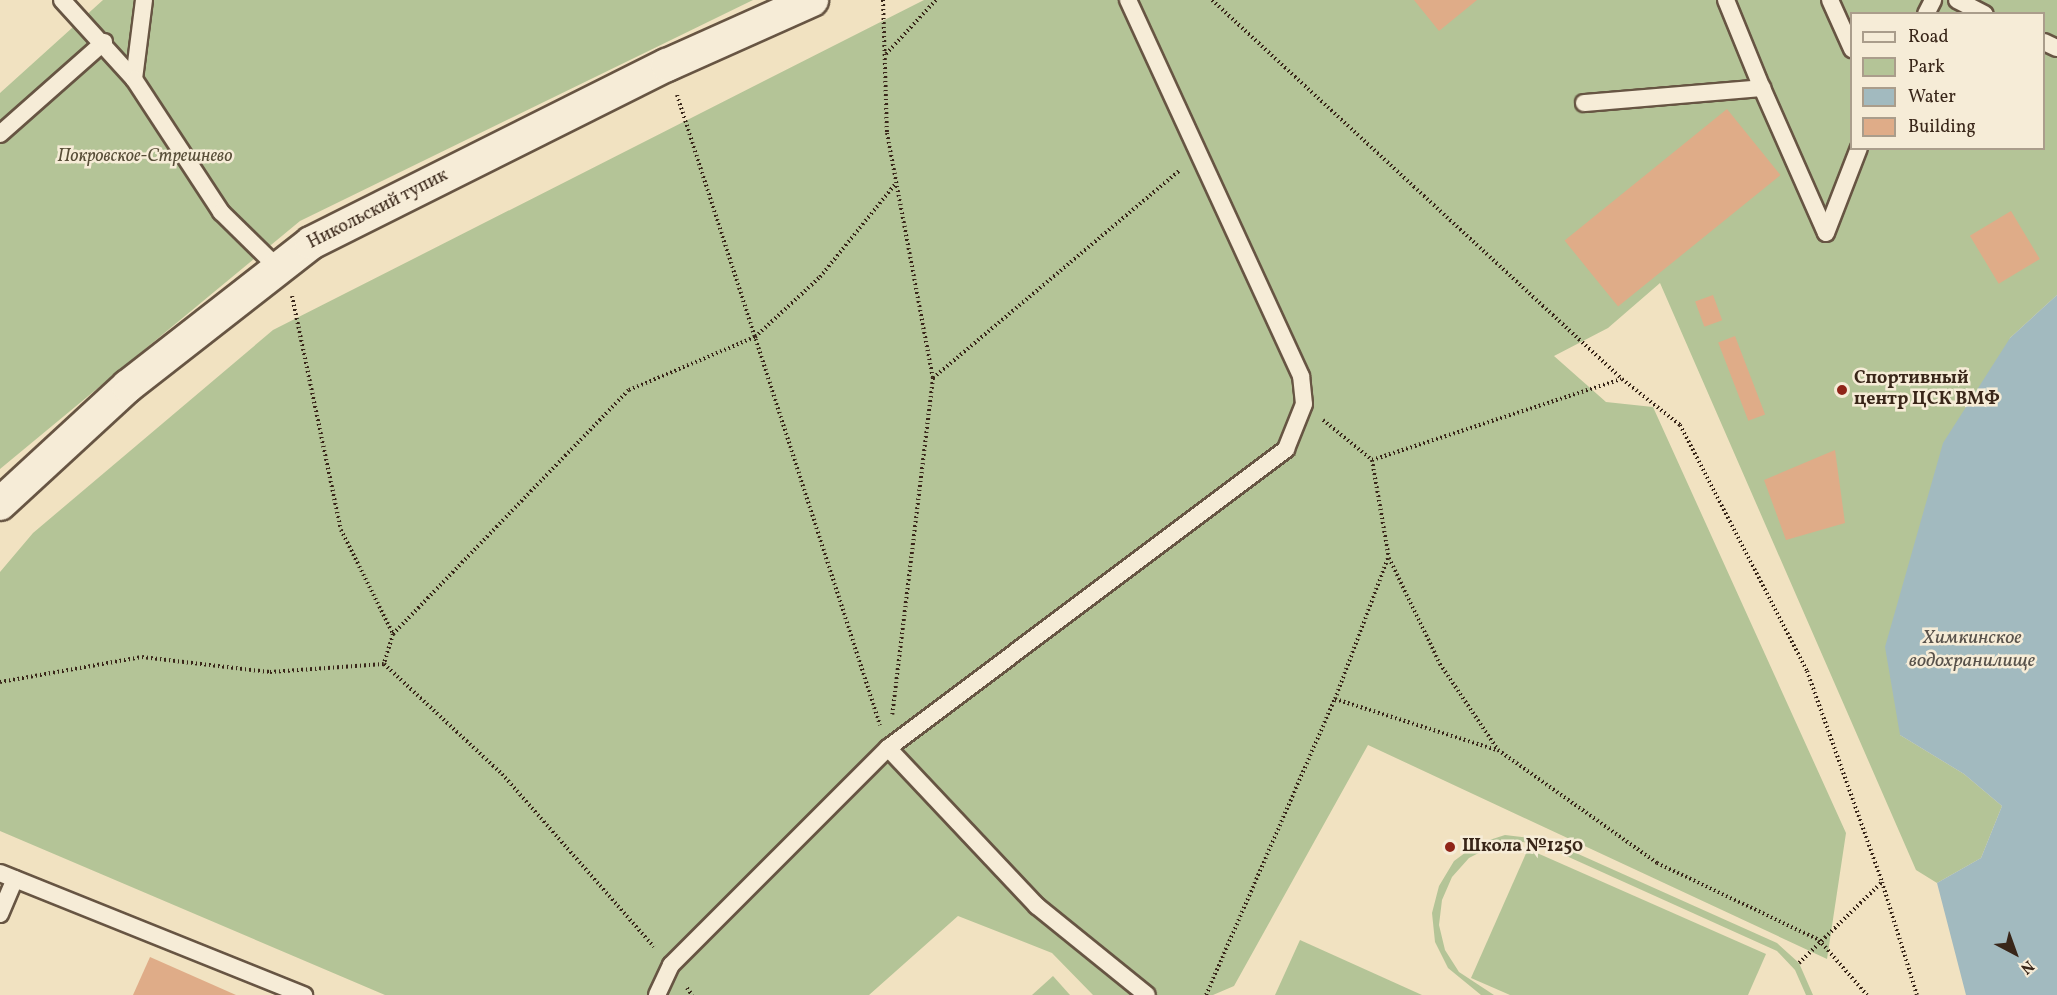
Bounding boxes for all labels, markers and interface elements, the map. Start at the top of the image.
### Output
legend [1850,12,2045,150]
text: Road [1908,25,1949,50]
text: Park [1908,55,1945,80]
text: Water [1908,85,1956,110]
text: Building [1908,115,1976,140]
park label: Покровское-Стрешнево [58,146,232,168]
street label: Никольский тупик [304,165,452,255]
place label: Спортивный центр ЦСК ВМФ [1854,369,2000,412]
marker: Спортивный центр ЦСК ВМФ [1835,383,1849,397]
water label: Химкинское водохранилище [1909,626,2035,673]
place label: Школа №1250 [1462,836,1583,858]
marker: Школа №1250 [1443,840,1457,854]
north arrow [1985,923,2045,983]
text: N [2015,954,2038,979]

